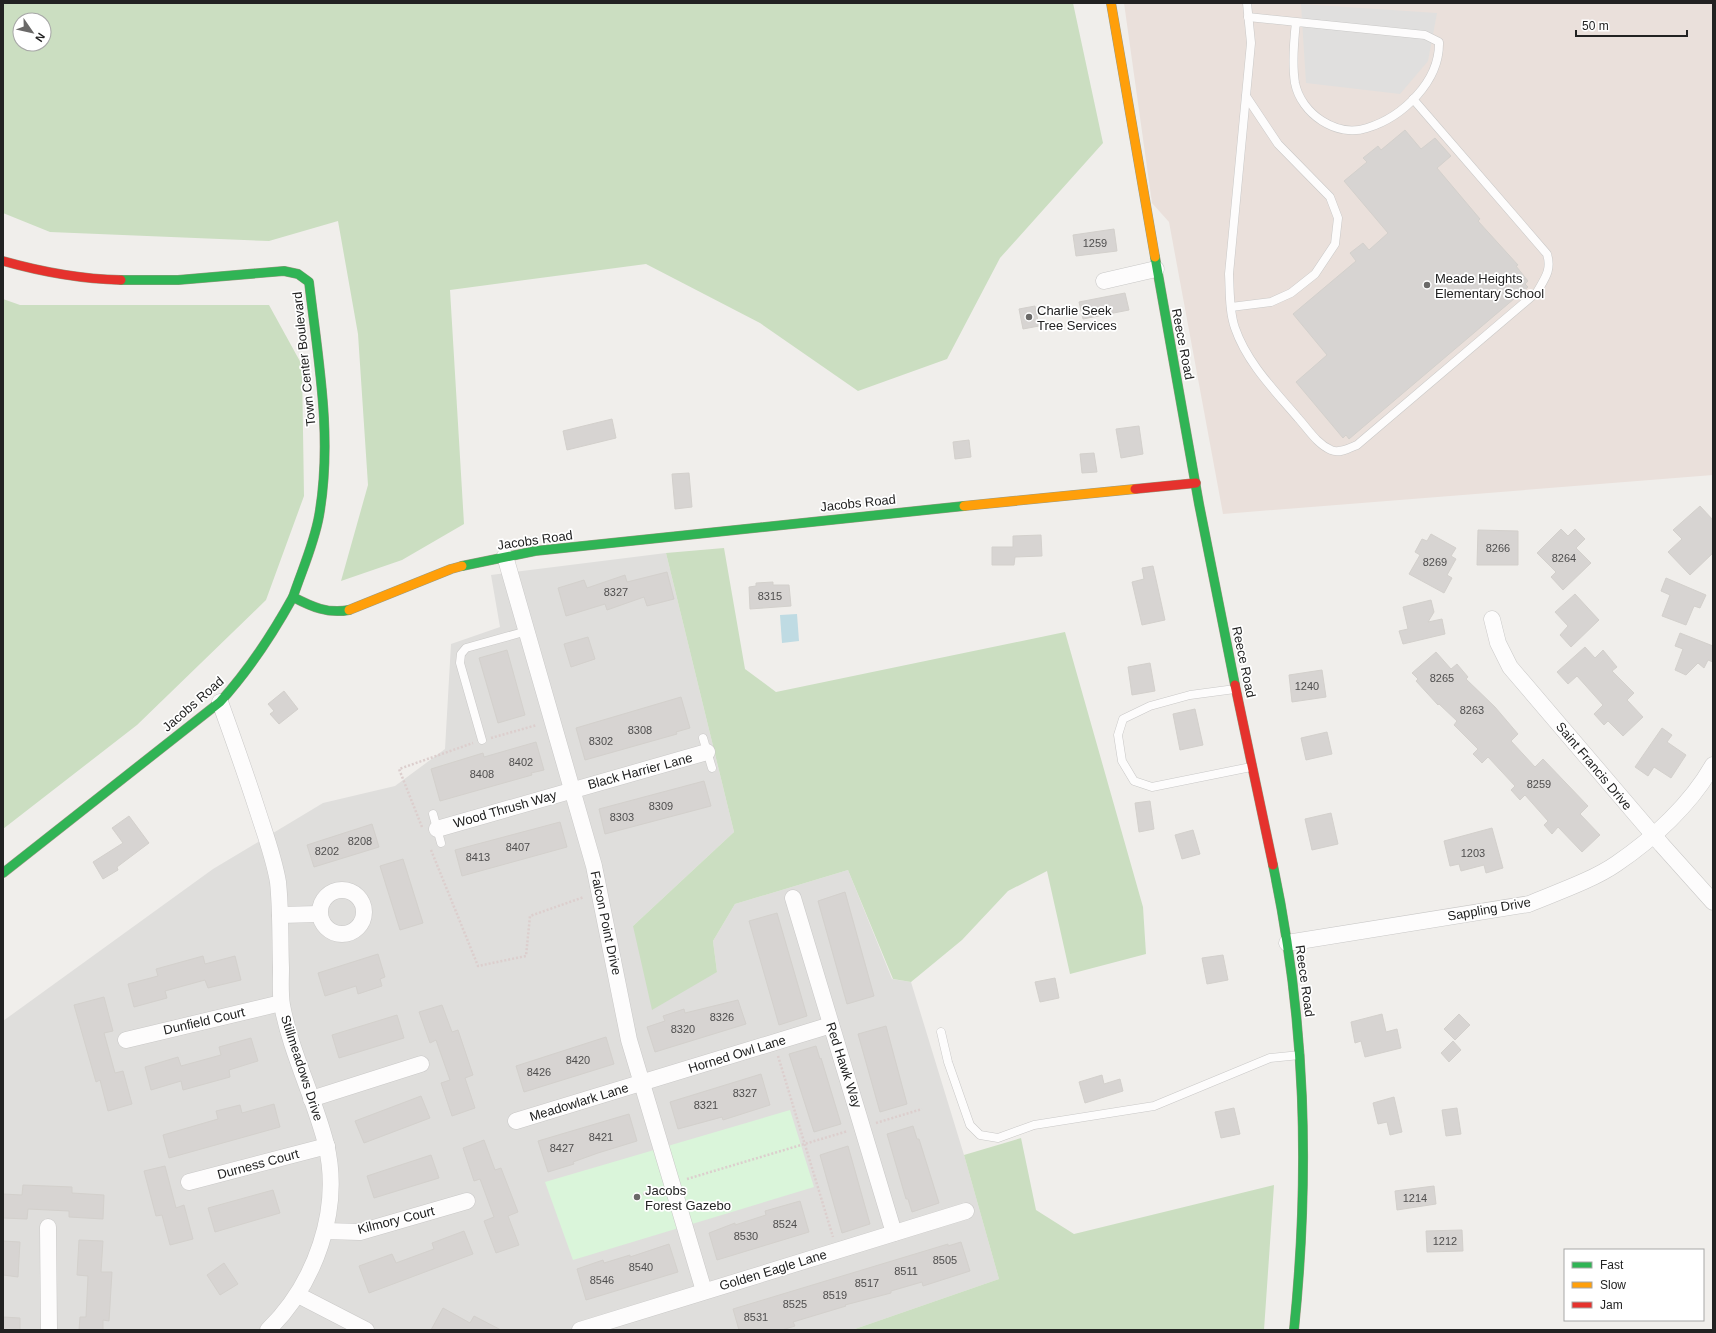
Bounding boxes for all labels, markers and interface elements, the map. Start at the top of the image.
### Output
north arrow [12,12,52,52]
scale bar [1576,12,1687,38]
text: 50 m [1582,19,1609,33]
text: N [33,31,47,44]
house number: 1259 [1083,237,1107,249]
place label: Meade Heights Elementary School [1435,271,1544,301]
marker: Meade Heights Elementary School [1422,280,1432,290]
street label: Town Center Boulevard [289,291,319,427]
place label: Charlie Seek Tree Services [1037,303,1117,333]
street label: Reece Road [1169,307,1197,381]
marker: Charlie Seek Tree Services [1024,312,1034,322]
street label: Jacobs Road [819,492,897,514]
street label: Jacobs Road [496,527,574,553]
house number: 8266 [1486,542,1510,554]
house number: 8264 [1552,552,1576,564]
house number: 8269 [1423,556,1447,568]
house number: 8327 [604,586,628,598]
house number: 8315 [758,590,782,602]
street label: Reece Road [1229,625,1259,699]
house number: 8265 [1430,672,1454,684]
street label: Jacobs Road [159,673,227,735]
house number: 1240 [1295,680,1319,692]
house number: 8263 [1460,704,1484,716]
street label: Saint Francis Drive [1553,719,1635,813]
house number: 8308 [628,724,652,736]
house number: 8302 [589,735,613,747]
street label: Black Harrier Lane [586,750,694,792]
house number: 8402 [509,756,533,768]
house number: 8408 [470,768,494,780]
house number: 8259 [1527,778,1551,790]
street label: Wood Thrush Way [452,787,559,831]
house number: 8309 [649,800,673,812]
house number: 8303 [610,811,634,823]
house number: 8208 [348,835,372,847]
house number: 8407 [506,841,530,853]
house number: 8202 [315,845,339,857]
house number: 1203 [1461,847,1485,859]
house number: 8413 [466,851,490,863]
street label: Falcon Point Drive [588,869,624,977]
street label: Sappling Drive [1446,894,1532,924]
street label: Reece Road [1293,944,1317,1018]
street label: Dunfield Court [162,1004,247,1038]
house number: 8326 [710,1011,734,1023]
street label: Stillmeadows Drive [278,1013,326,1123]
street label: Red Hawk Way [823,1020,865,1110]
house number: 8320 [671,1023,695,1035]
street label: Horned Owl Lane [686,1032,788,1076]
house number: 8420 [566,1054,590,1066]
house number: 8426 [527,1066,551,1078]
street label: Meadowlark Lane [528,1080,630,1124]
house number: 8327 [733,1087,757,1099]
house number: 8321 [694,1099,718,1111]
house number: 8421 [589,1131,613,1143]
house number: 8427 [550,1142,574,1154]
street label: Durness Court [216,1146,301,1182]
place label: Jacobs Forest Gazebo [645,1183,731,1213]
marker: Jacobs Forest Gazebo [632,1192,642,1202]
house number: 1214 [1403,1192,1427,1204]
street label: Kilmory Court [356,1203,436,1237]
house number: 8524 [773,1218,797,1230]
house number: 8530 [734,1230,758,1242]
house number: 1212 [1433,1235,1457,1247]
street label: Golden Eagle Lane [718,1247,828,1293]
legend [1564,1249,1704,1321]
house number: 8505 [933,1254,957,1266]
text: Fast [1600,1258,1624,1272]
house number: 8540 [629,1261,653,1273]
house number: 8511 [894,1265,918,1277]
house number: 8546 [590,1274,614,1286]
house number: 8517 [855,1277,879,1289]
text: Slow [1600,1278,1626,1292]
house number: 8519 [823,1289,847,1301]
house number: 8525 [783,1298,807,1310]
text: Jam [1600,1298,1623,1312]
house number: 8531 [744,1311,768,1323]

